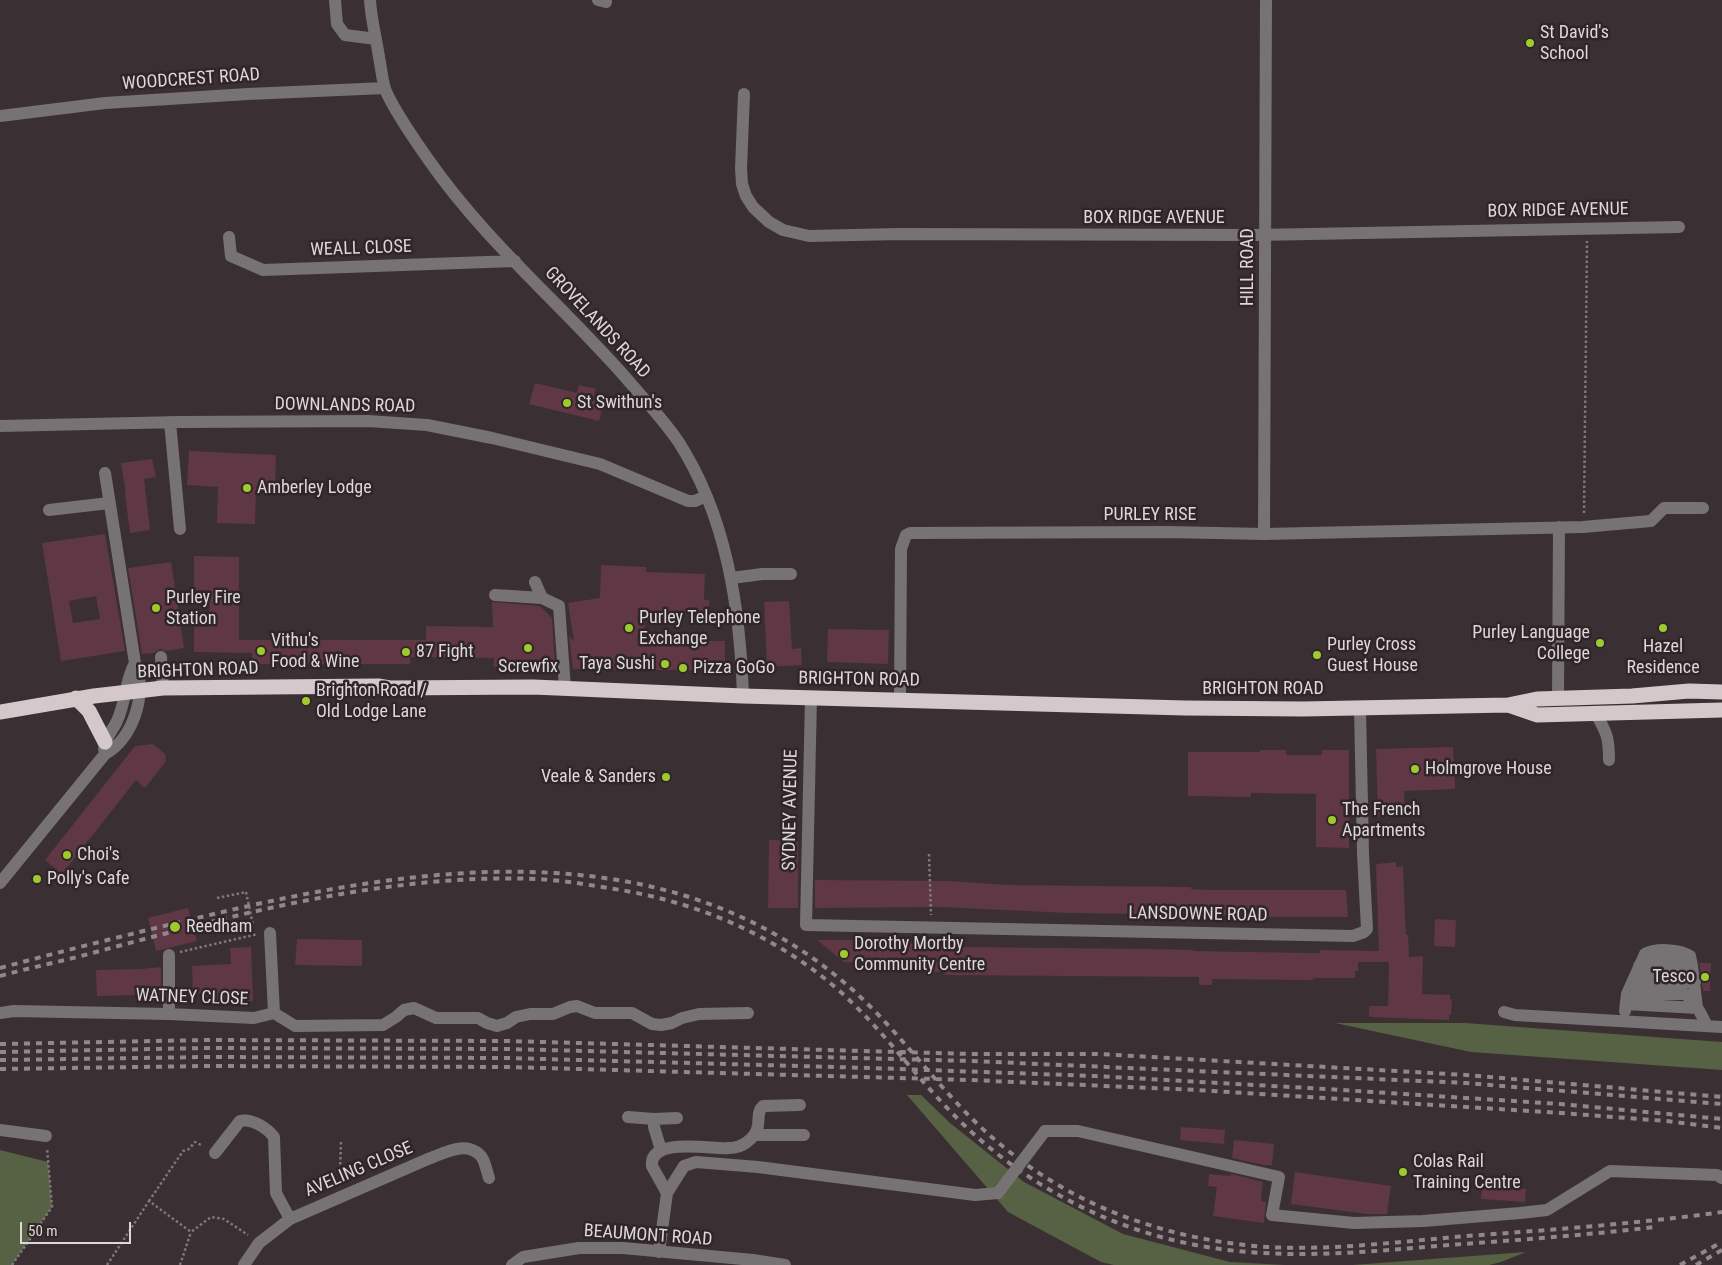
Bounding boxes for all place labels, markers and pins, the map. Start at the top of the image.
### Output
place label: St David's School [1540,22,1609,64]
marker: St David's School [1524,37,1536,49]
place label: St Swithun's [577,392,662,414]
marker: St Swithun's [561,397,573,409]
place label: Amberley Lodge [257,477,372,499]
marker: Amberley Lodge [241,482,253,494]
place label: Purley Fire Station [166,587,241,630]
marker: Purley Fire Station [150,602,162,614]
place label: Purley Telephone Exchange [639,607,761,650]
marker: Purley Telephone Exchange [623,622,635,634]
place label: Purley Language College [1472,622,1590,664]
marker: Hazel Residence [1657,622,1669,634]
place label: Vithu's Food & Wine [271,630,360,672]
place label: Purley Cross Guest House [1327,634,1418,676]
place label: Hazel Residence [1626,636,1700,679]
marker: Purley Language College [1594,637,1606,649]
place label: 87 Fight [416,641,474,663]
marker: Screwfix [522,642,534,654]
marker: Vithu's Food & Wine [255,645,267,657]
marker: 87 Fight [400,646,412,658]
marker: Purley Cross Guest House [1311,649,1323,661]
place label: Taya Sushi [579,653,655,675]
place label: Screwfix [498,656,558,678]
place label: Pizza GoGo [693,657,775,679]
marker: Taya Sushi [659,658,671,670]
marker: Pizza GoGo [677,662,689,674]
place label: Brighton Road / Old Lodge Lane [316,680,427,722]
marker: Brighton Road / Old Lodge Lane [300,695,312,707]
place label: Holmgrove House [1425,758,1552,780]
marker: Holmgrove House [1409,763,1421,775]
place label: Veale & Sanders [541,766,656,788]
marker: Veale & Sanders [660,771,672,783]
place label: The French Apartments [1342,799,1425,842]
marker: The French Apartments [1326,814,1338,826]
place label: Choi's [77,844,120,866]
marker: Choi's [61,849,73,861]
place label: Polly's Cafe [47,868,129,890]
marker: Polly's Cafe [31,873,43,885]
place label: Reedham [186,916,252,938]
marker: Reedham [168,920,182,934]
place label: Dorothy Mortby Community Centre [854,933,985,976]
marker: Dorothy Mortby Community Centre [838,948,850,960]
place label: Tesco [1653,966,1695,988]
marker: Tesco [1699,971,1711,983]
place label: Colas Rail Training Centre [1413,1151,1521,1194]
marker: Colas Rail Training Centre [1397,1166,1409,1178]

